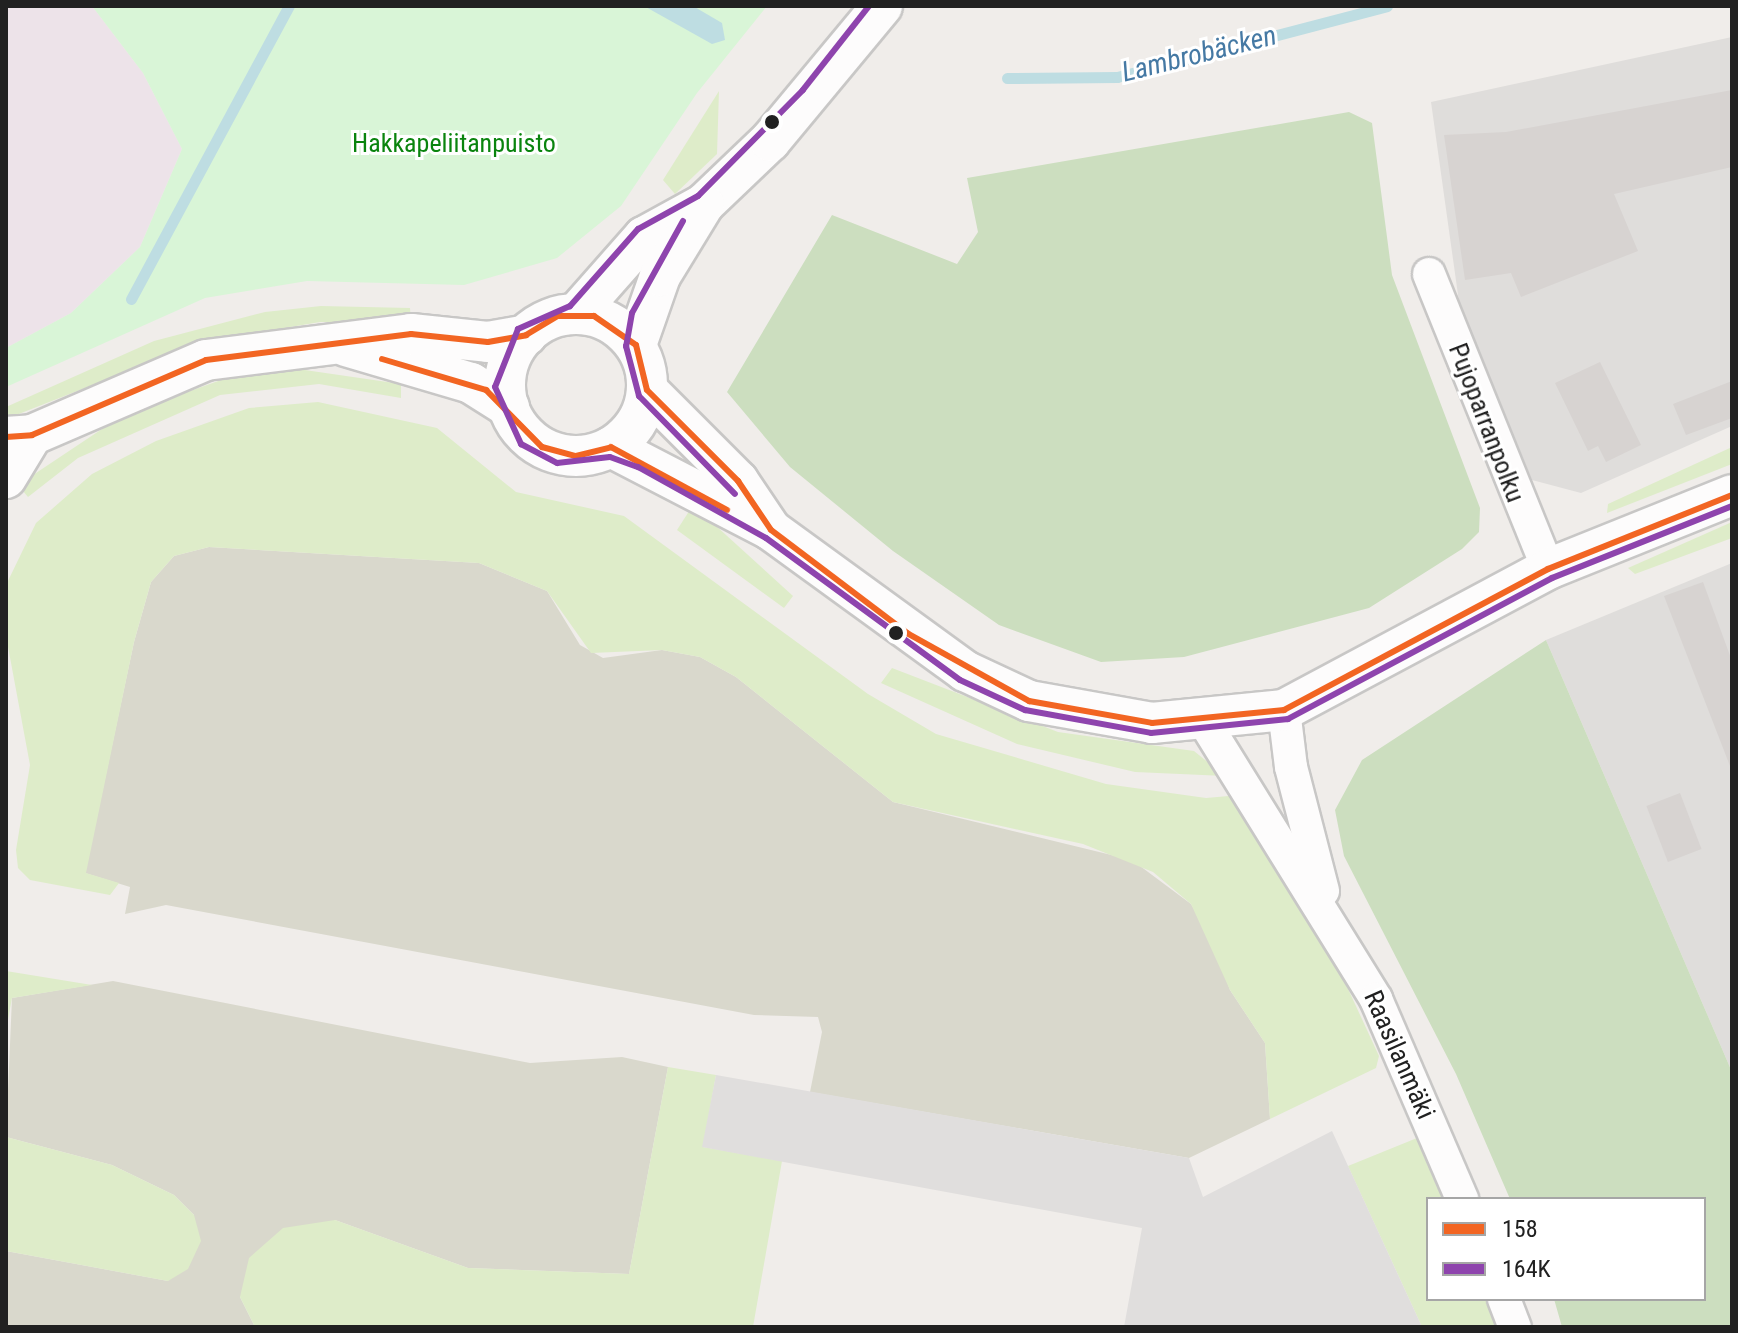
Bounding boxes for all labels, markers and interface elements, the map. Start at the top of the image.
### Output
water label: Lambrobäcken [1118,19,1280,89]
unlabelled marker [764,114,780,130]
park label: Hakkapeliitanpuisto [352,128,556,160]
street label: Pujoparranpolku [1441,339,1531,507]
unlabelled marker [888,625,904,641]
street label: Raasilanmäki [1357,986,1441,1124]
legend [1426,1197,1706,1301]
text: 158 [1502,1215,1538,1243]
text: 164K [1502,1255,1551,1283]

